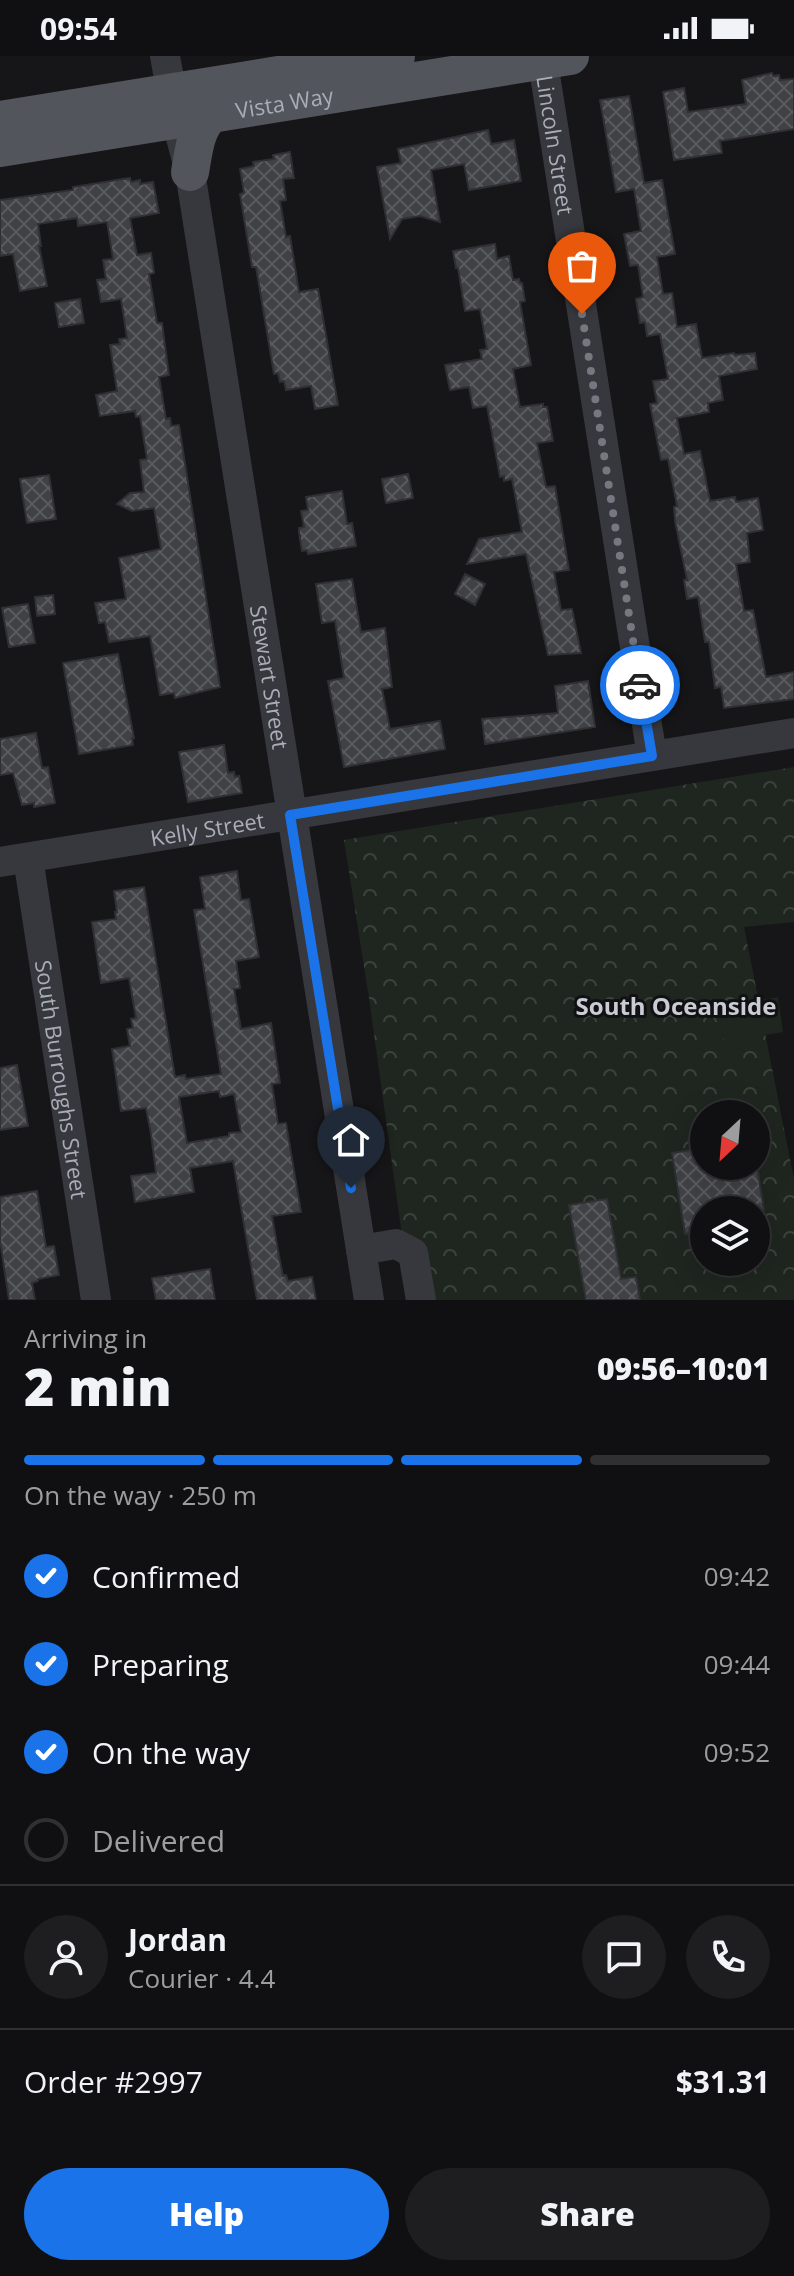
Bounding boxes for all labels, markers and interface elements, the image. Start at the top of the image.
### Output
text: 09:54 [40,8,117,49]
street label: Lincoln Street [530,73,582,217]
street label: Vista Way [233,79,336,125]
pin [548,232,616,314]
icon: bag [560,244,604,288]
street label: Stewart Street [244,603,296,751]
courier [600,645,680,725]
icon: car [618,663,662,707]
street label: Kelly Street [148,804,267,852]
street label: South Burroughs Street [29,958,95,1201]
district label: South Oceanside [576,989,776,1022]
north arrow [690,1100,770,1180]
map controls [690,1100,770,1276]
pin [317,1106,385,1188]
icon: home [329,1118,373,1162]
button: layers [690,1196,770,1276]
text: Arriving in [24,1320,147,1356]
text: 09:56–10:01 [597,1348,770,1389]
text: 2 min [24,1350,172,1421]
text: On the way · 250 m [24,1477,257,1513]
icon: check [24,1554,68,1598]
text: Confirmed [92,1556,240,1597]
text: 09:42 [704,1558,770,1594]
icon: check [24,1642,68,1686]
text: Preparing [92,1644,229,1685]
text: 09:44 [704,1646,770,1682]
icon: check [24,1730,68,1774]
text: On the way [92,1732,250,1773]
text: 09:52 [704,1734,770,1770]
text: Delivered [92,1820,225,1861]
button: person [24,1915,108,1999]
button: chat [582,1915,666,1999]
button: phone [686,1915,770,1999]
text: Jordan [128,1919,227,1960]
text: Courier · 4.4 [128,1960,275,1996]
text: Order #2997 [24,2061,203,2102]
text: $31.31 [676,2061,770,2102]
button: Help [24,2168,389,2260]
button: Share [405,2168,770,2260]

